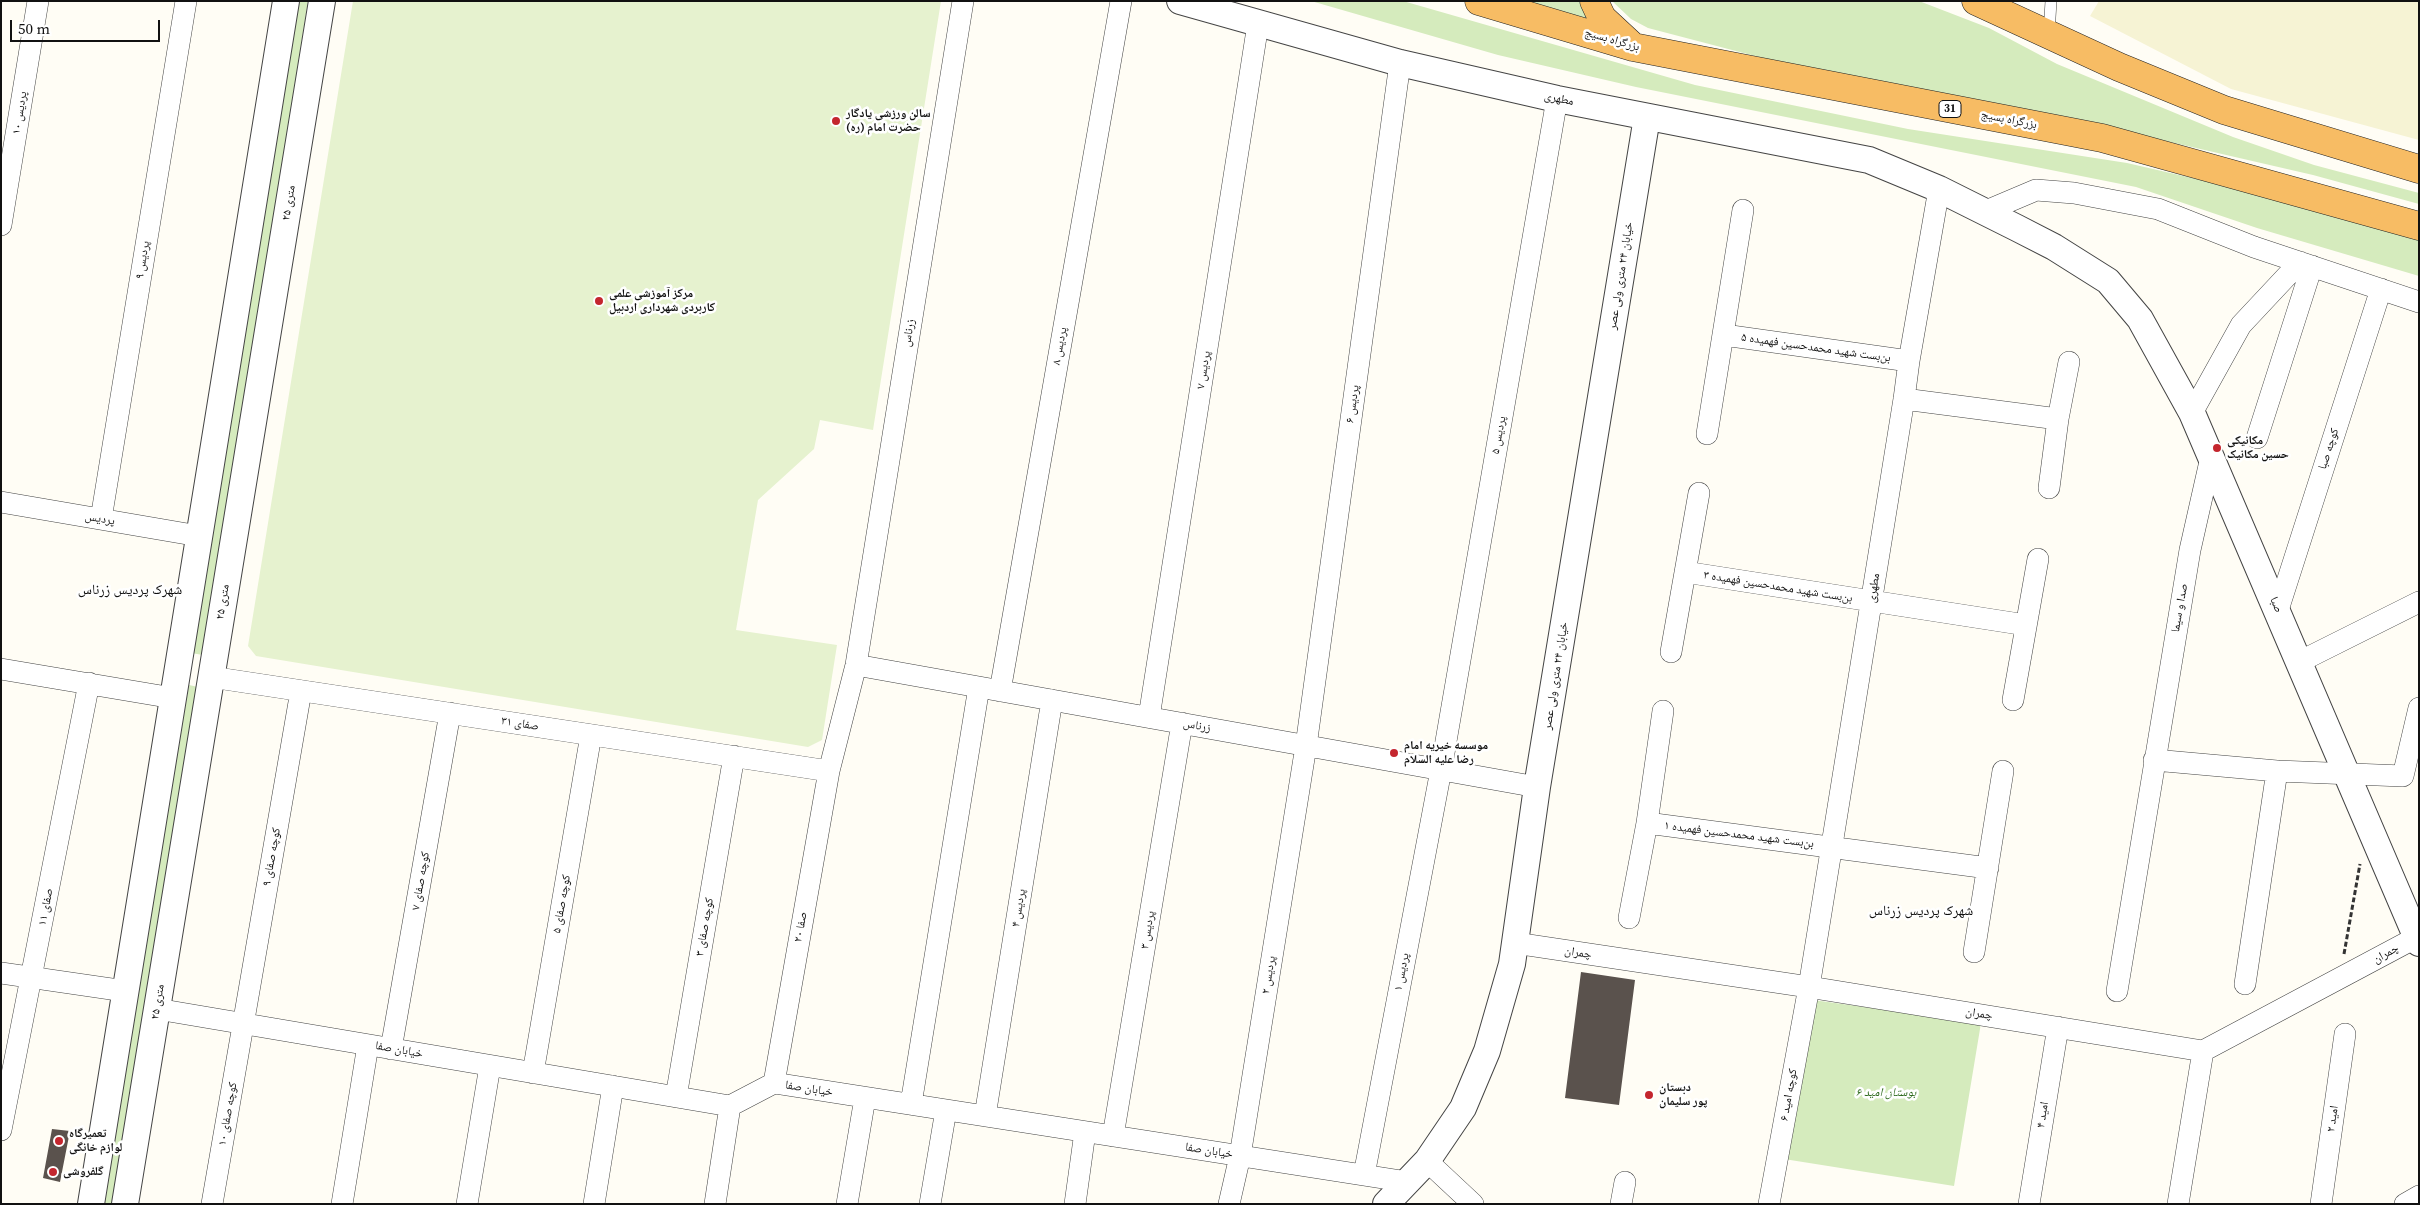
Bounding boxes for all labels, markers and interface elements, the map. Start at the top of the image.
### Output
scale bar [12,10,162,42]
text: 50 m [18,18,50,39]
street label: بزرگراه بسیج [1583,25,1641,55]
street label: مطهری [1543,89,1575,109]
street label: پردیس ۱۰ [9,90,31,136]
road number: 31 [1939,100,1961,118]
place label: سالن ورزشی یادگار حضرت امام (ره) [846,107,931,135]
street label: بزرگراه بسیج [1980,108,2038,132]
marker: سالن ورزشی یادگار حضرت امام (ره) [830,115,842,127]
street label: ۲۵ متری [279,184,299,222]
street label: خیابان ۲۴ متری ولی عصر [1605,221,1637,331]
street label: پردیس ۹ [133,240,153,280]
place label: مرکز آموزشی علمی کاربردی شهرداری اردبیل [609,287,715,315]
marker: مرکز آموزشی علمی کاربردی شهرداری اردبیل [593,295,605,307]
street label: زرناس [900,318,918,348]
street label: پردیس ۸ [1050,326,1070,366]
street label: بن‌بست شهید محمدحسین فهمیده ۵ [1740,330,1892,366]
street label: پردیس ۷ [1194,350,1214,390]
street label: پردیس ۶ [1343,384,1363,424]
street label: پردیس ۵ [1489,415,1509,455]
street label: کوچه صبا [2316,427,2342,471]
place label: مکانیکی حسین مکانیک [2227,434,2289,462]
marker: مکانیکی حسین مکانیک [2211,442,2223,454]
street label: پردیس [84,509,116,529]
street label: بن‌بست شهید محمدحسین فهمیده ۳ [1702,568,1854,606]
street label: مطهری [1865,572,1883,604]
district label: شهرک پردیس زرناس [78,582,182,598]
street label: صدا و سیما [2169,582,2191,634]
street label: ۲۵ متری [213,583,233,621]
street label: صبا [2266,595,2286,615]
street label: خیابان ۲۴ متری ولی عصر [1540,621,1572,731]
street label: صفای ۳۱ [500,714,540,734]
street label: زرناس [1182,716,1212,736]
place label: موسسه خیریه امام رضا علیه السلام [1404,739,1488,767]
marker: موسسه خیریه امام رضا علیه السلام [1388,747,1400,759]
street label: بن‌بست شهید محمدحسین فهمیده ۱ [1663,819,1815,851]
street label: کوچه صفای ۹ [260,827,284,887]
street label: کوچه صفای ۷ [409,851,433,911]
street label: کوچه صفای ۵ [550,874,574,934]
street label: صفای ۱۱ [35,887,57,927]
street label: پردیس ۴ [1009,888,1029,928]
street label: کوچه صفای ۳ [693,897,717,957]
district label: شهرک پردیس زرناس [1869,903,1973,919]
street label: پردیس ۳ [1138,910,1158,950]
street label: صفا ۲۰ [791,911,811,943]
street label: چمران [2371,941,2401,967]
street label: چمران [1563,944,1593,962]
street label: پردیس ۱ [1391,952,1413,992]
street label: پردیس ۲ [1259,955,1279,995]
street label: ۲۵ متری [148,983,168,1021]
street label: چمران [1964,1005,1994,1023]
street label: خیابان صفا [374,1039,424,1061]
street label: کوچه امید ۶ [1777,1068,1801,1122]
street label: خیابان صفا [784,1078,834,1100]
street label: کوچه صفای ۱۰ [215,1081,241,1147]
place label: دبستان پور سلیمان [1659,1081,1707,1109]
park label: بوستان امید ۶ [1856,1086,1916,1100]
marker: دبستان پور سلیمان [1643,1089,1655,1101]
street label: امید ۴ [2034,1101,2052,1129]
street label: امید ۲ [2324,1105,2342,1133]
place label: تعمیرگاه لوازم خانگی [69,1127,122,1155]
marker: تعمیرگاه لوازم خانگی [53,1135,65,1147]
street label: خیابان صفا [1184,1140,1234,1162]
place label: گلفروشی [63,1165,104,1179]
marker: گلفروشی [47,1166,59,1178]

